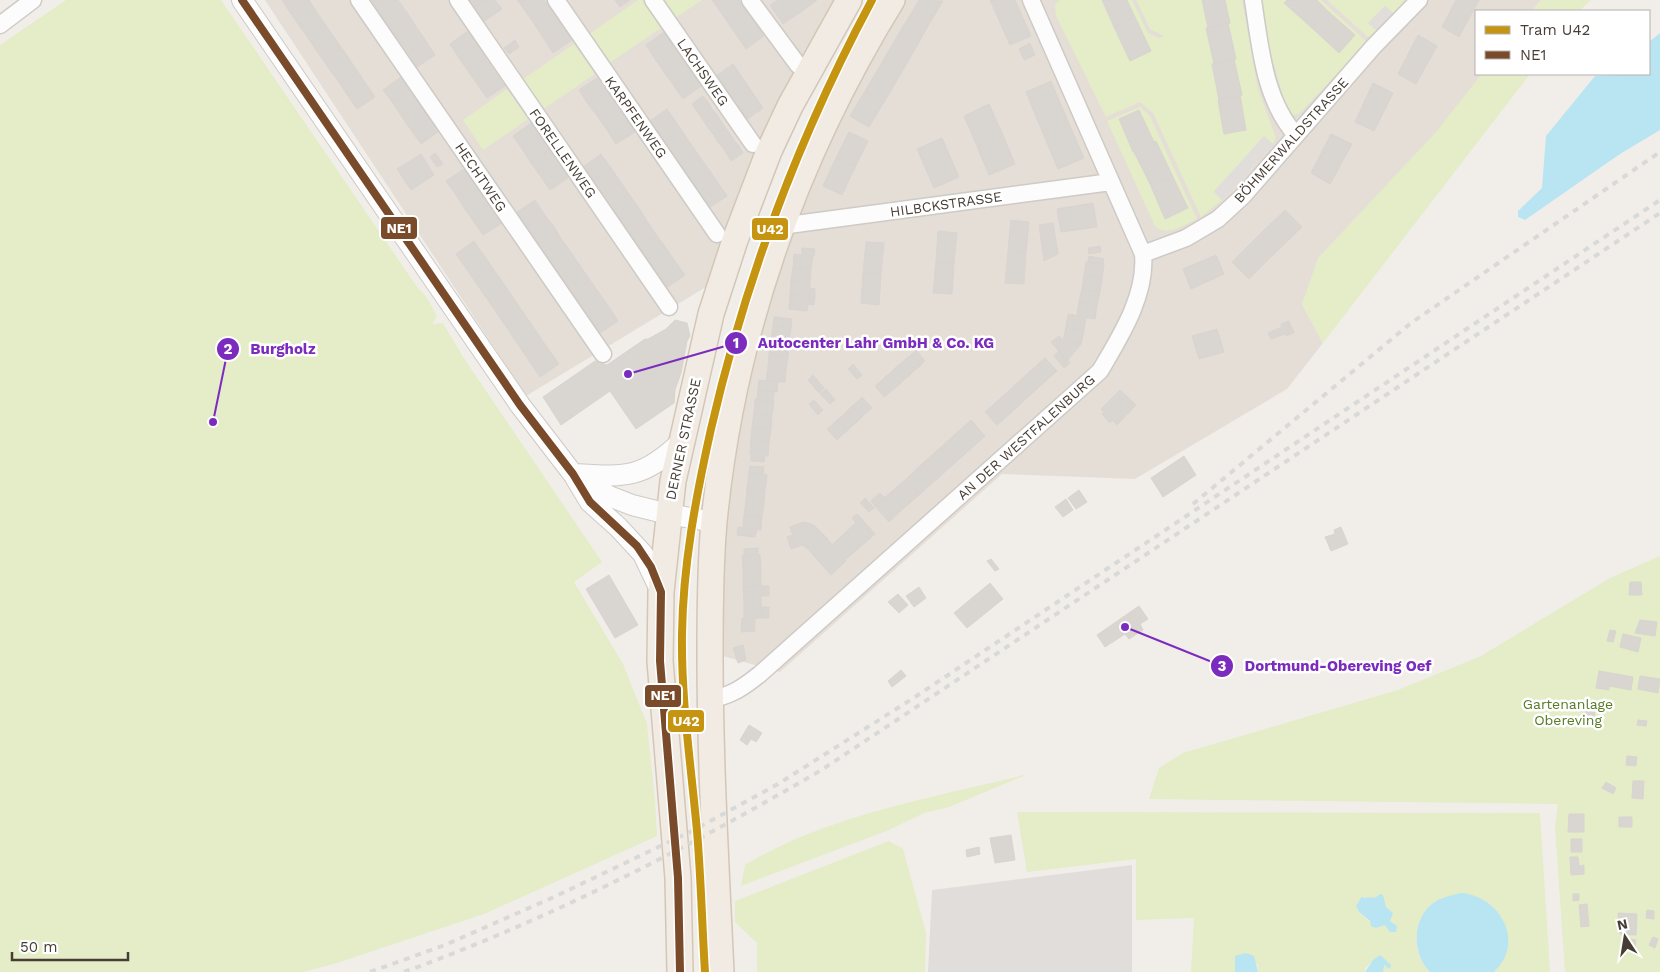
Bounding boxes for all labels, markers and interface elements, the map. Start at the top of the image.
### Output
legend [1475,10,1650,75]
text: Tram U42 [1520,21,1590,39]
street label: LACHSWEG [674,35,732,109]
text: NE1 [1520,46,1546,64]
street label: KARPFENWEG [602,73,670,161]
street label: BÖHMERWALDSTRASSE [1231,74,1351,206]
street label: FORELLENWEG [526,105,600,201]
street label: HECHTWEG [452,140,510,214]
street label: HILBCKSTRASSE [889,188,1003,220]
line badge: NE1 [380,216,418,240]
line badge: U42 [751,217,789,241]
text: NE1 [386,220,412,236]
text: U42 [756,221,784,237]
callout: Autocenter Lahr GmbH & Co. KG [723,328,1005,358]
callout: Burgholz [216,334,326,364]
text: 1 [733,334,739,352]
text: Autocenter Lahr GmbH & Co. KG [758,334,994,352]
text: 2 [224,340,233,358]
text: Burgholz [250,340,316,358]
street label: AN DER WESTFALENBURG [954,371,1098,503]
street label: DERNER STRASSE [662,377,704,501]
callout: Dortmund-Obereving Oef [1210,651,1442,681]
text: 3 [1218,657,1227,675]
text: Dortmund-Obereving Oef [1244,657,1432,675]
line badge: NE1 [644,684,682,708]
text: NE1 [650,687,676,703]
park label: Gartenanlage Obereving [1523,696,1613,728]
line badge: U42 [667,709,705,733]
text: U42 [672,713,700,729]
north arrow [1600,912,1650,962]
text: N [1616,915,1629,933]
scale bar [12,930,129,962]
text: 50 m [20,938,57,956]

